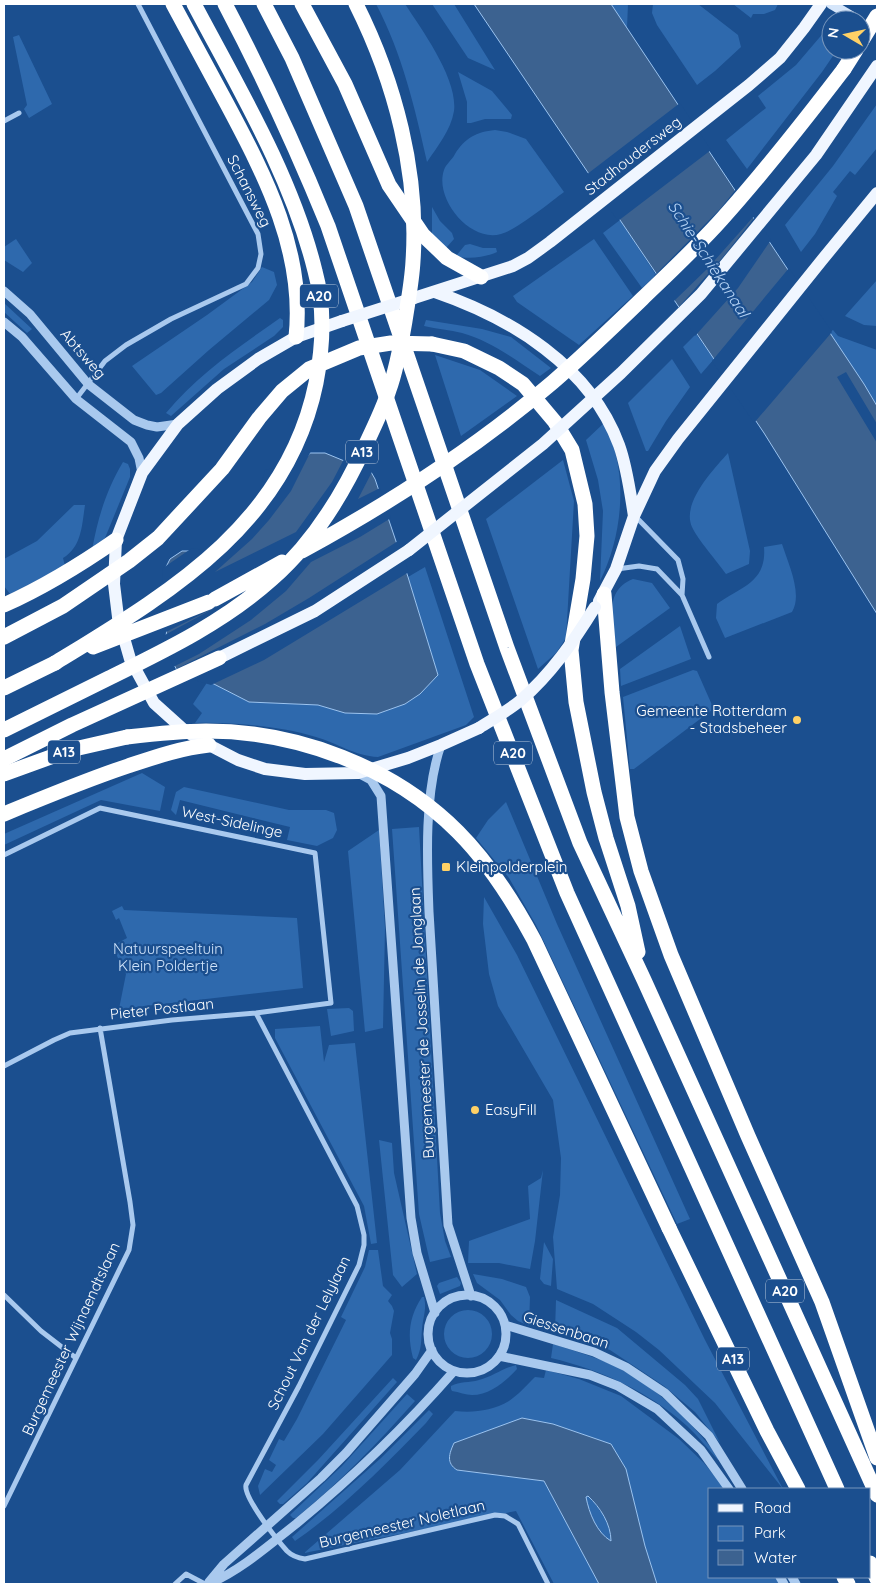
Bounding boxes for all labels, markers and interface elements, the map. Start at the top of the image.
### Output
north arrow [821,10,871,60]
text: N [823,26,843,39]
street label: Stadhoudersweg [581,112,685,199]
street label: Schansweg [223,151,276,230]
water label: Schie-Schiekanaal [664,197,755,323]
road number: A20 [300,284,338,308]
street label: Abtsweg [56,325,110,383]
road number: A13 [346,441,378,464]
place label: Gemeente Rotterdam - Stadsbeheer [636,701,787,737]
marker: Gemeente Rotterdam - Stadsbeheer [791,714,803,726]
road number: A13 [48,740,80,764]
road number: A20 [494,741,532,764]
street label: West-Sidelinge [180,802,284,841]
place label: Kleinpolderplein [456,857,567,876]
marker: Kleinpolderplein [440,861,452,873]
street label: Burgemeester de Josselin de Jonglaan [405,887,438,1159]
park label: Natuurspeeltuin Klein Poldertje [113,939,223,975]
street label: Pieter Postlaan [109,994,215,1023]
place label: EasyFill [485,1100,537,1119]
marker: EasyFill [469,1104,481,1116]
street label: Burgemeester Wijnaendtslaan [17,1239,124,1438]
street label: Schout Van der Lelylaan [263,1253,354,1413]
road number: A20 [766,1280,804,1302]
street label: Giessenbaan [521,1307,612,1352]
road number: A13 [717,1348,749,1370]
legend [708,1488,871,1578]
street label: Burgemeester Noletlaan [317,1495,487,1552]
text: Road [754,1498,791,1517]
text: Park [754,1523,786,1542]
text: Water [754,1548,797,1567]

